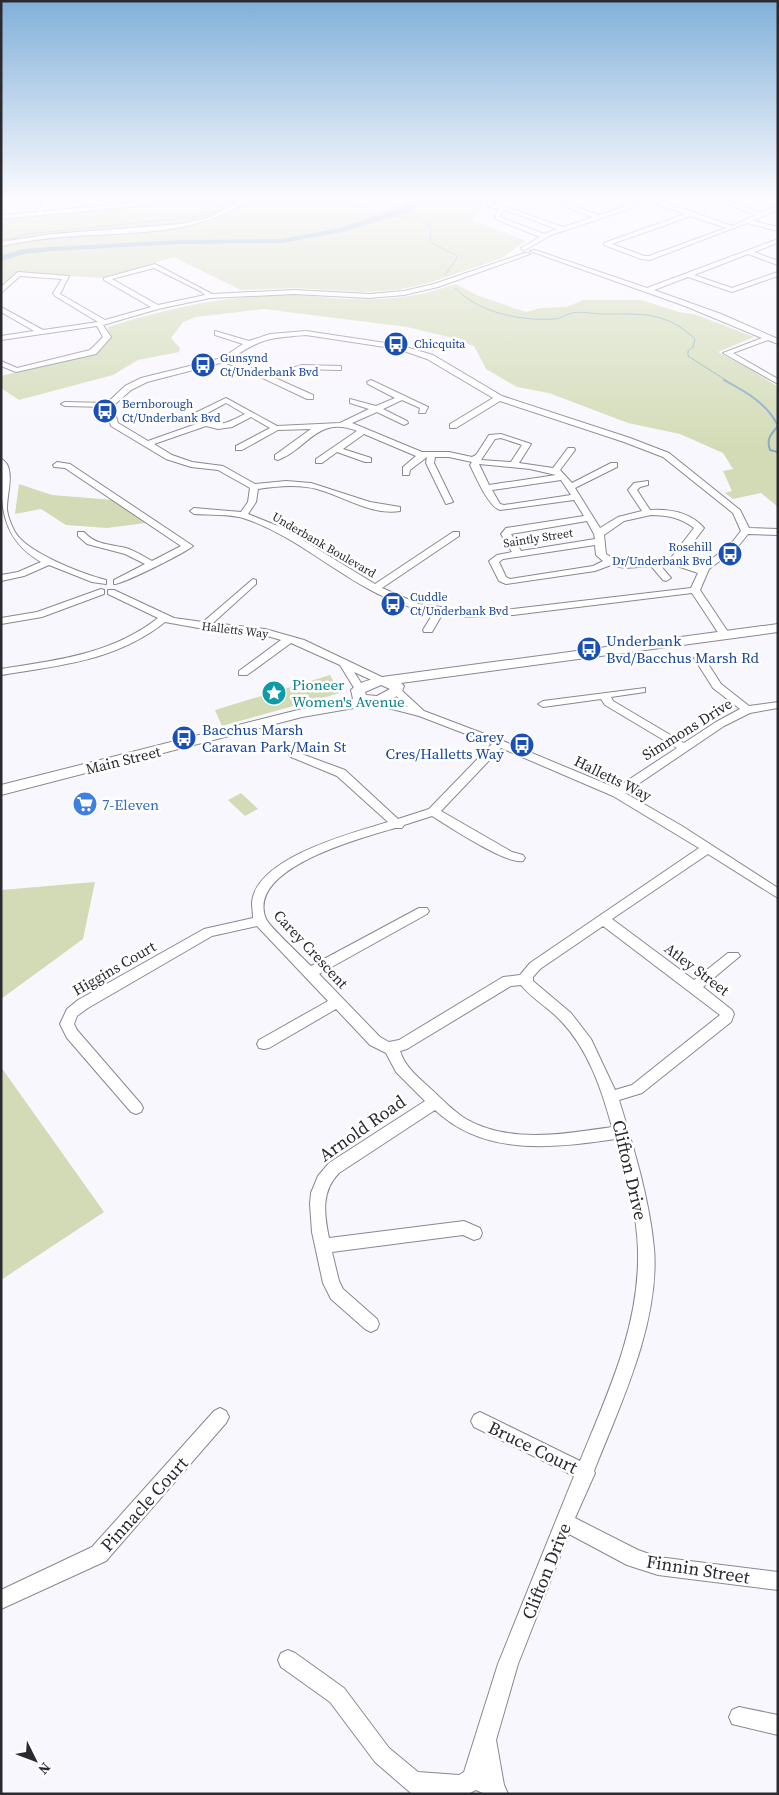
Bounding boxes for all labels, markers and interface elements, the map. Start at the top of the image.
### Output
bus stop icon: Chicquita [383,331,409,357]
place label: Chicquita [414,336,466,352]
place label: Gunsynd Ct/Underbank Bvd [220,350,319,380]
bus stop icon: Gunsynd Ct/Underbank Bvd [190,352,216,378]
place label: Bernborough Ct/Underbank Bvd [122,396,221,426]
bus stop icon: Bernborough Ct/Underbank Bvd [92,398,118,424]
street label: Underbank Boulevard [269,509,379,581]
street label: Saintly Street [502,525,574,551]
place label: Rosehill Dr/Underbank Bvd [612,539,712,569]
bus stop icon: Rosehill Dr/Underbank Bvd [717,541,743,567]
place label: Cuddle Ct/Underbank Bvd [410,589,509,619]
bus stop icon: Cuddle Ct/Underbank Bvd [380,591,406,617]
street label: Halletts Way [201,618,270,642]
place label: Underbank Bvd/Bacchus Marsh Rd [606,630,760,668]
bus stop icon: Underbank Bvd/Bacchus Marsh Rd [576,636,602,662]
place label: Pioneer Women's Avenue [292,674,405,712]
place icon: Pioneer Women's Avenue [261,680,287,706]
street label: Simmons Drive [638,693,736,765]
place label: Bacchus Marsh Caravan Park/Main St [202,719,346,757]
bus stop icon: Bacchus Marsh Caravan Park/Main St [171,725,197,751]
place label: Carey Cres/Halletts Way [385,726,504,764]
bus stop icon: Carey Cres/Halletts Way [509,732,535,758]
street label: Main Street [83,741,163,779]
street label: Halletts Way [571,750,656,806]
supermarket icon: 7-Eleven [72,791,98,817]
place label: 7-Eleven [102,794,159,815]
street label: Carey Crescent [269,905,353,993]
street label: Higgins Court [68,936,160,1000]
street label: Atley Street [660,938,734,1000]
street label: Arnold Road [314,1089,410,1167]
street label: Clifton Drive [606,1117,654,1223]
street label: Bruce Court [484,1415,582,1480]
street label: Pinnacle Court [95,1451,193,1557]
street label: Clifton Drive [515,1519,577,1623]
street label: Finnin Street [644,1548,752,1590]
north arrow [10,1735,60,1785]
text: N [34,1758,56,1779]

